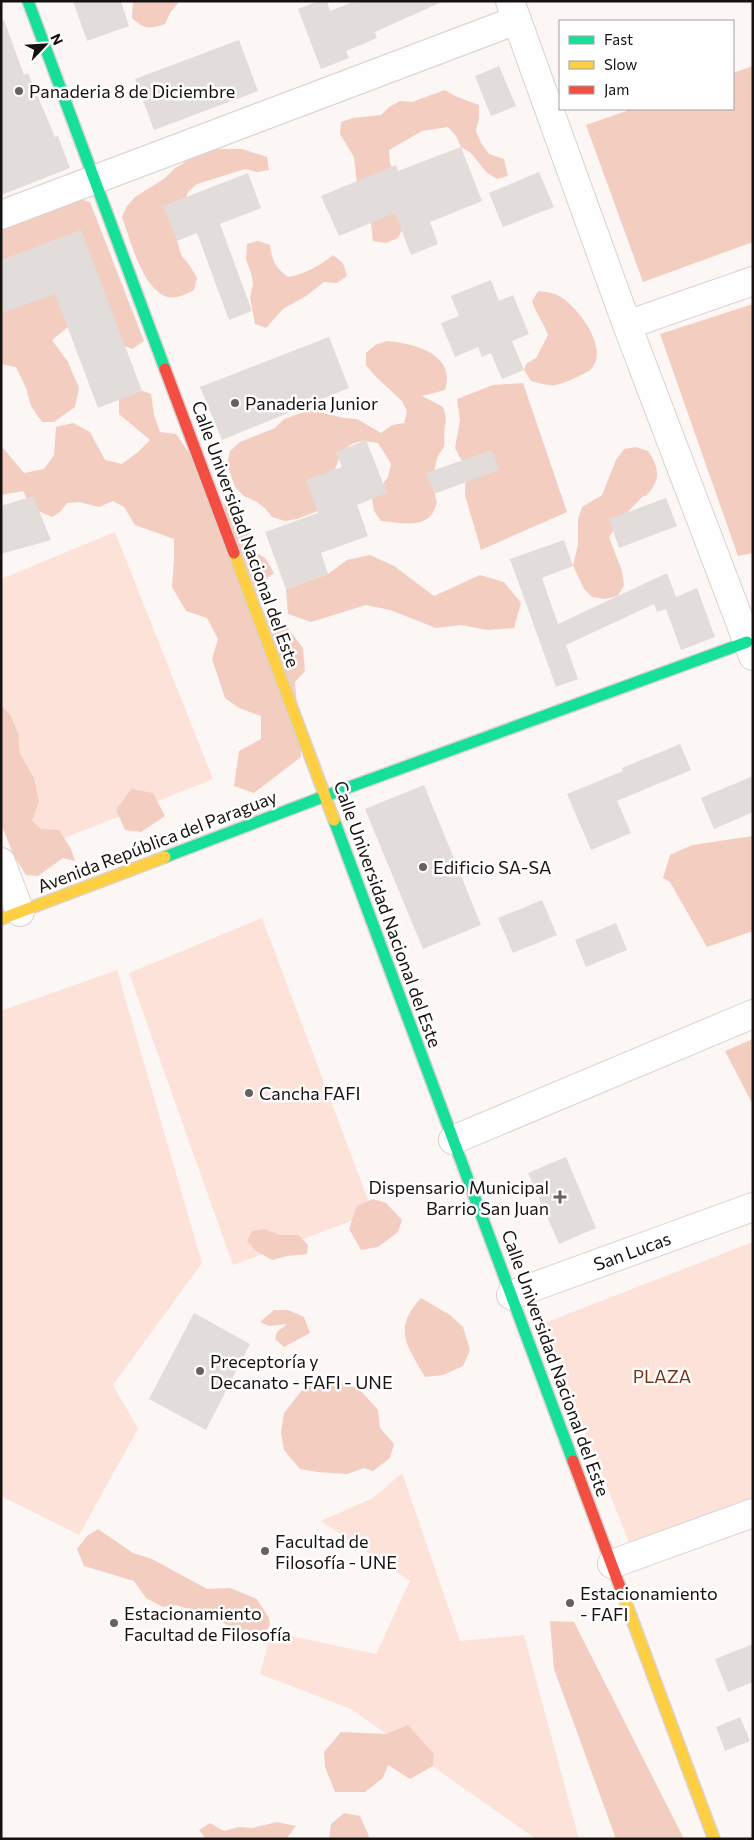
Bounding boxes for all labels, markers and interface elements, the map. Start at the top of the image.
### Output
north arrow [20,20,70,70]
legend [559,20,734,110]
text: Fast [604,30,633,48]
text: N [47,31,67,48]
text: Slow [604,55,637,73]
place label: Panaderia 8 de Diciembre [29,80,235,102]
text: Jam [604,80,629,98]
marker: Panaderia 8 de Diciembre [13,85,25,97]
place label: Panaderia Junior [245,392,378,414]
marker: Panaderia Junior [229,397,241,409]
street label: Calle Universidad Nacional del Este [187,398,305,670]
street label: Calle Universidad Nacional del Este [329,778,447,1050]
street label: Avenida República del Paraguay [34,785,280,897]
place label: Edificio SA-SA [433,856,551,878]
marker: Edificio SA-SA [417,861,429,873]
place label: Cancha FAFI [259,1082,361,1104]
marker: Cancha FAFI [243,1087,255,1099]
place label: Dispensario Municipal Barrio San Juan [369,1176,549,1219]
marker: Dispensario Municipal Barrio San Juan [553,1190,567,1204]
street label: Calle Universidad Nacional del Este [497,1227,615,1499]
street label: San Lucas [590,1227,674,1275]
place label: Preceptoría y Decanato - FAFI - UNE [210,1350,393,1393]
marker: Preceptoría y Decanato - FAFI - UNE [194,1365,206,1377]
park label: PLAZA [633,1365,691,1387]
place label: Facultad de Filosofía - UNE [275,1530,397,1573]
marker: Facultad de Filosofía - UNE [259,1545,271,1557]
place label: Estacionamiento - FAFI [580,1582,718,1625]
marker: Estacionamiento - FAFI [564,1597,576,1609]
place label: Estacionamiento Facultad de Filosofía [124,1602,291,1645]
marker: Estacionamiento Facultad de Filosofía [108,1617,120,1629]

